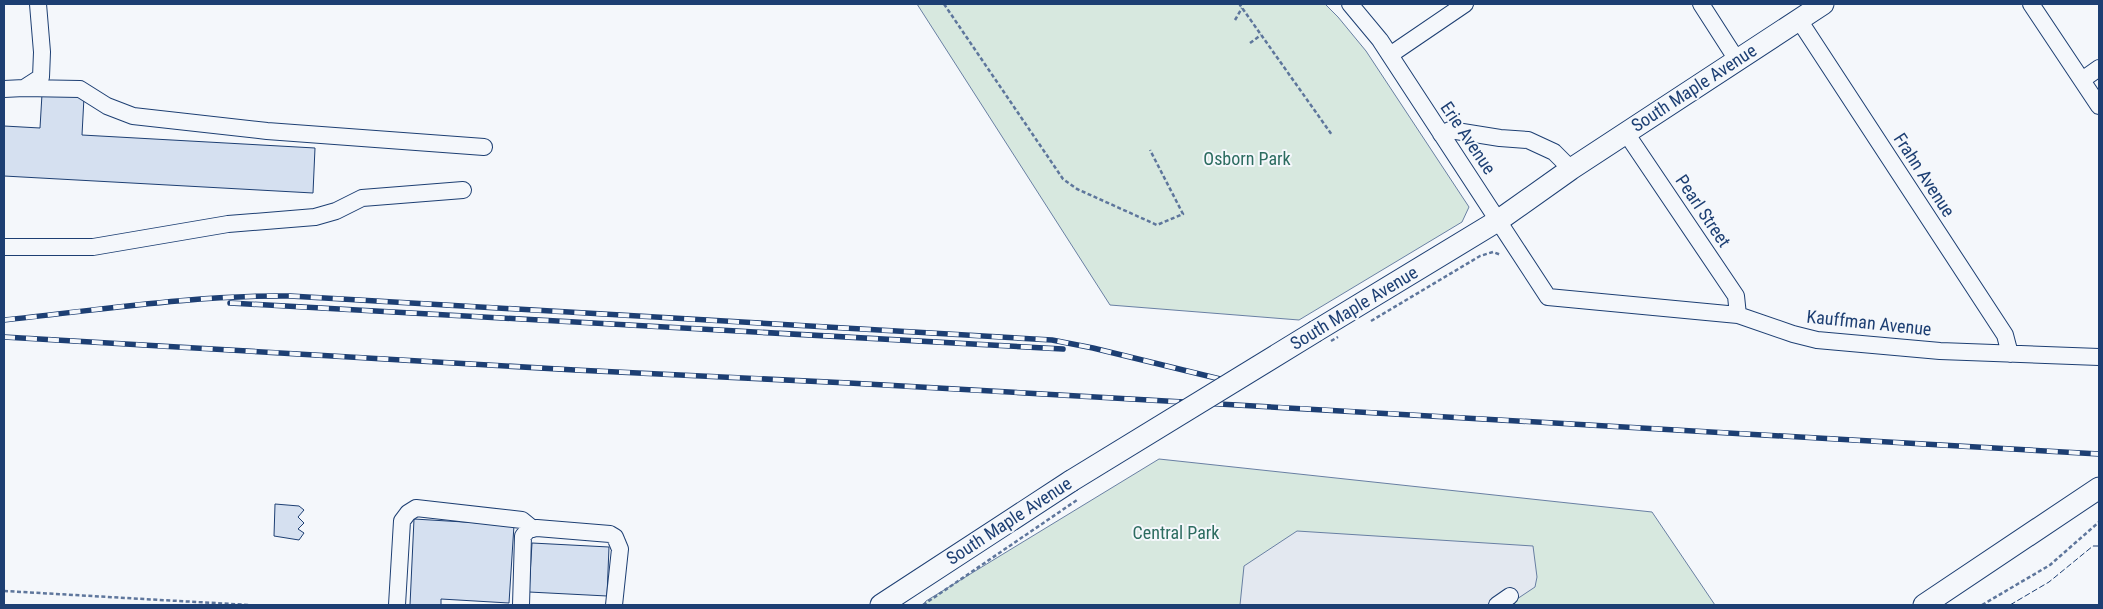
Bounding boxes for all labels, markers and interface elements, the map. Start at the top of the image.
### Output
street label: South Maple Avenue [1627,39,1760,136]
street label: Erie Avenue [1437,97,1500,178]
street label: Frahn Avenue [1890,129,1959,221]
park label: Osborn Park [1203,148,1291,169]
street label: Pearl Street [1672,171,1735,251]
street label: South Maple Avenue [1286,261,1421,354]
street label: Kauffman Avenue [1806,306,1933,339]
street label: South Maple Avenue [942,472,1075,569]
park label: Central Park [1133,522,1219,543]

